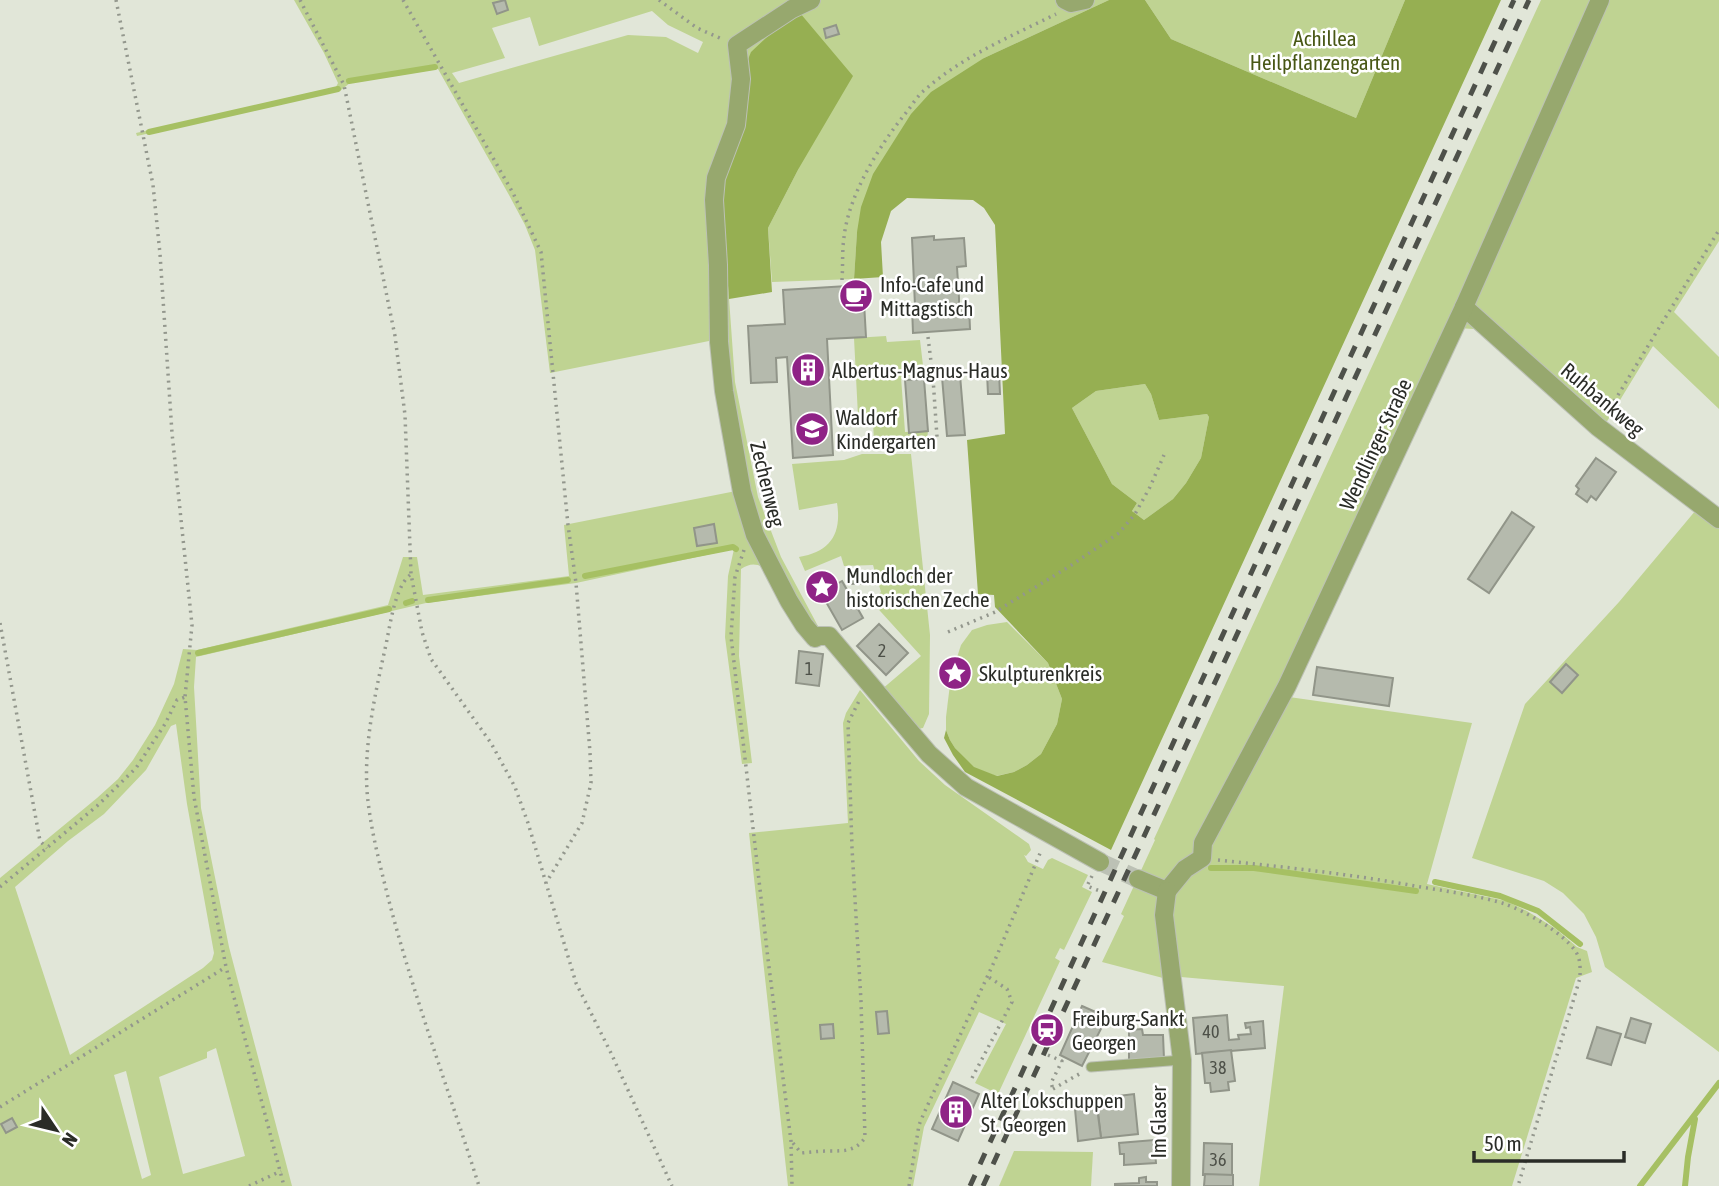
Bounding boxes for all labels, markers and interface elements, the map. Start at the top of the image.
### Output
park label: Achillea Heilpflanzengarten [1250,26,1400,74]
place label: Info-Cafe und Mittagstisch [880,272,984,320]
cafe icon: Info-Cafe und Mittagstisch [837,277,875,315]
building icon: Albertus-Magnus-Haus [789,351,827,389]
street label: Ruhbankweg [1557,357,1649,441]
place label: Albertus-Magnus-Haus [832,358,1008,382]
street label: Wendlinger Straße [1334,375,1416,513]
place label: Waldorf Kindergarten [836,405,936,453]
school or university icon: Waldorf Kindergarten [793,410,831,448]
street label: Zechenweg [746,439,790,529]
place label: Mundloch der historischen Zeche [846,563,990,611]
place icon: Mundloch der historischen Zeche [803,568,841,606]
house number: 2 [878,640,886,661]
place icon: Skulpturenkreis [936,654,974,692]
house number: 1 [805,658,813,679]
place label: Skulpturenkreis [979,661,1102,685]
place label: Freiburg-Sankt Georgen [1072,1006,1185,1054]
station icon: Freiburg-Sankt Georgen [1028,1011,1066,1049]
house number: 40 [1203,1021,1219,1042]
house number: 38 [1210,1057,1226,1078]
street label: Im Glaser [1146,1085,1170,1158]
place label: Alter Lokschuppen St. Georgen [981,1088,1124,1136]
building icon: Alter Lokschuppen St. Georgen [937,1093,975,1131]
north arrow [21,1095,91,1165]
scale bar [1474,1120,1624,1164]
text: N [58,1129,82,1151]
text: 50 m [1484,1131,1522,1155]
house number: 36 [1210,1149,1226,1170]

